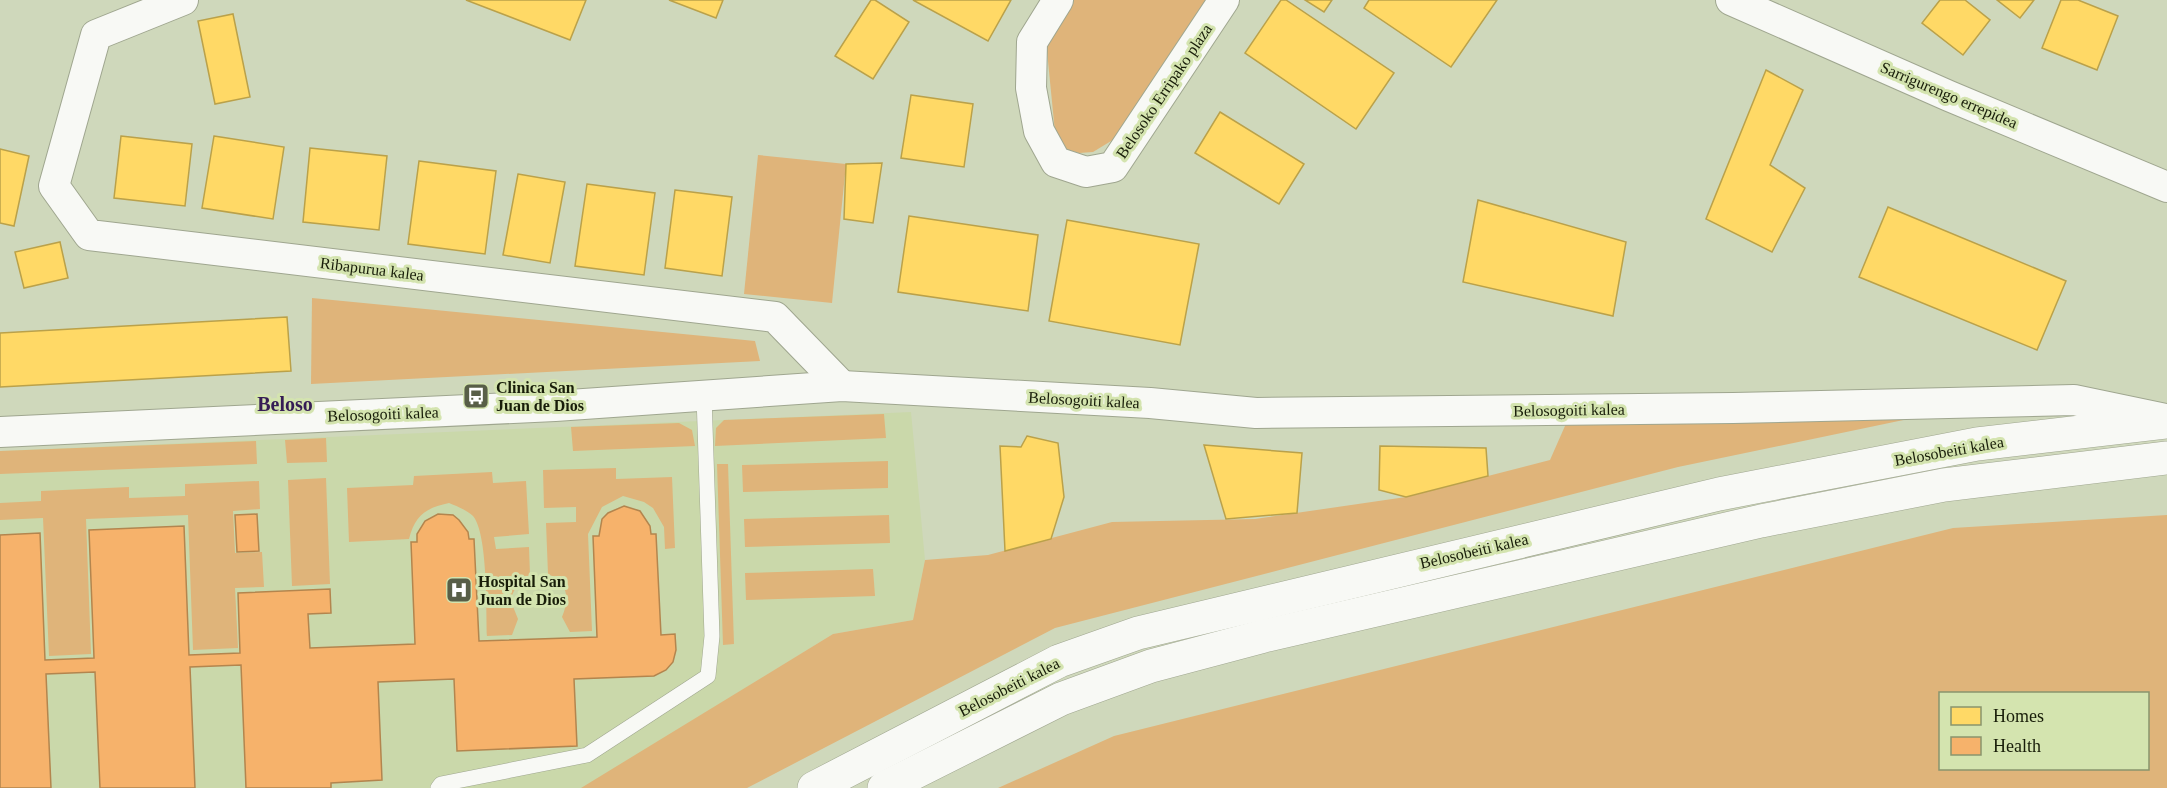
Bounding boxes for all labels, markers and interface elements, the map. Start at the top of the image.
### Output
street label: Belosoko Erripako plaza [1113,21,1216,162]
street label: Sarrigurengo errepidea [1878,58,2020,132]
street label: Ribapurua kalea [319,254,425,285]
place label: Clinica San Juan de Dios [496,379,584,414]
bus stop icon: Clinica San Juan de Dios [461,381,491,411]
street label: Belosogoiti kalea [1028,389,1140,412]
district label: Beloso [257,393,313,415]
street label: Belosogoiti kalea [1513,401,1625,420]
street label: Belosogoiti kalea [327,404,439,425]
street label: Belosobeiti kalea [1893,433,2005,469]
street label: Belosobeiti kalea [1418,530,1530,572]
place label: Hospital San Juan de Dios [478,573,566,608]
hospital icon: Hospital San Juan de Dios [444,575,474,605]
street label: Belosobeiti kalea [956,654,1062,720]
legend [1939,692,2149,770]
text: Homes [1993,706,2044,726]
text: Health [1993,736,2041,756]

